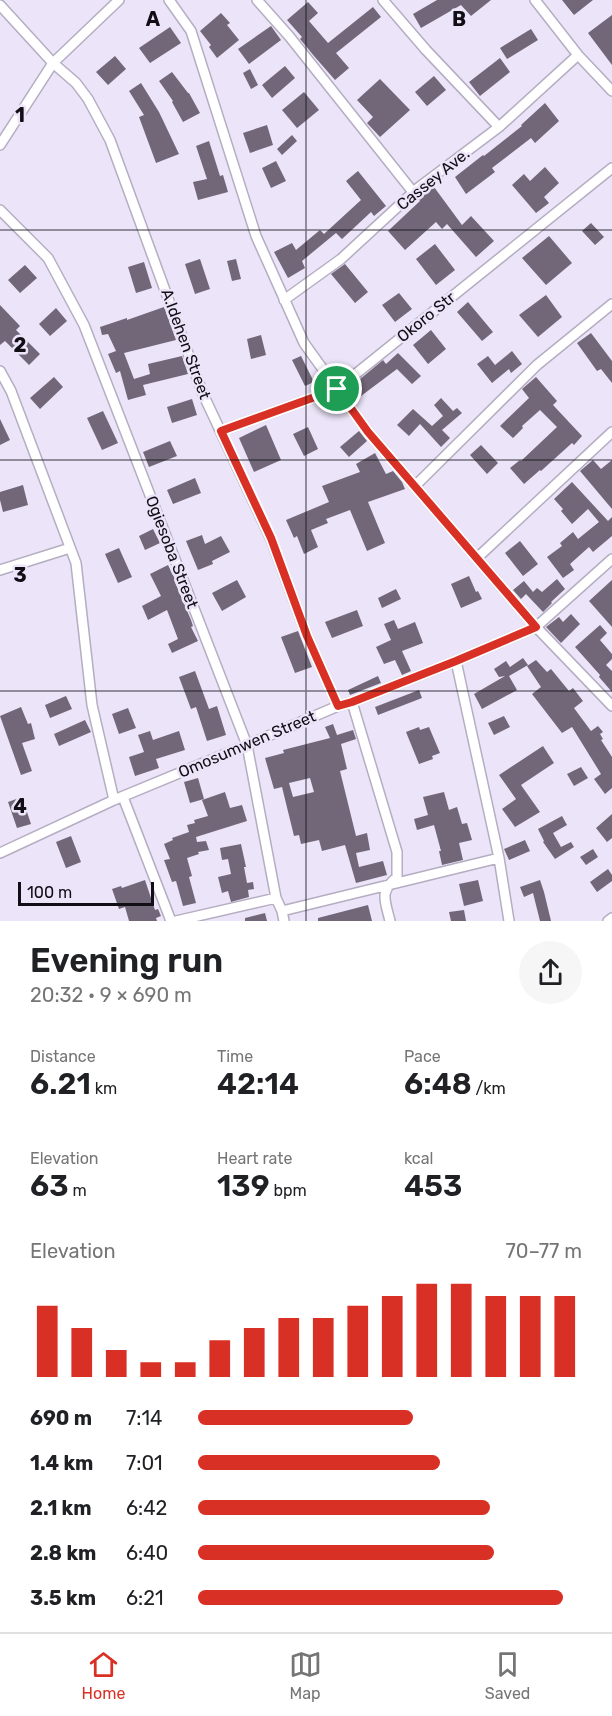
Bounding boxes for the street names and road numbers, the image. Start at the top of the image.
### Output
street label: Cassey Ave. [393,144,473,214]
street label: A.Idehen Street [157,286,215,402]
street label: Okoro Str [393,288,459,346]
street label: Ogiesoba Street [142,493,202,611]
street label: Omosumwen Street [175,706,319,782]

